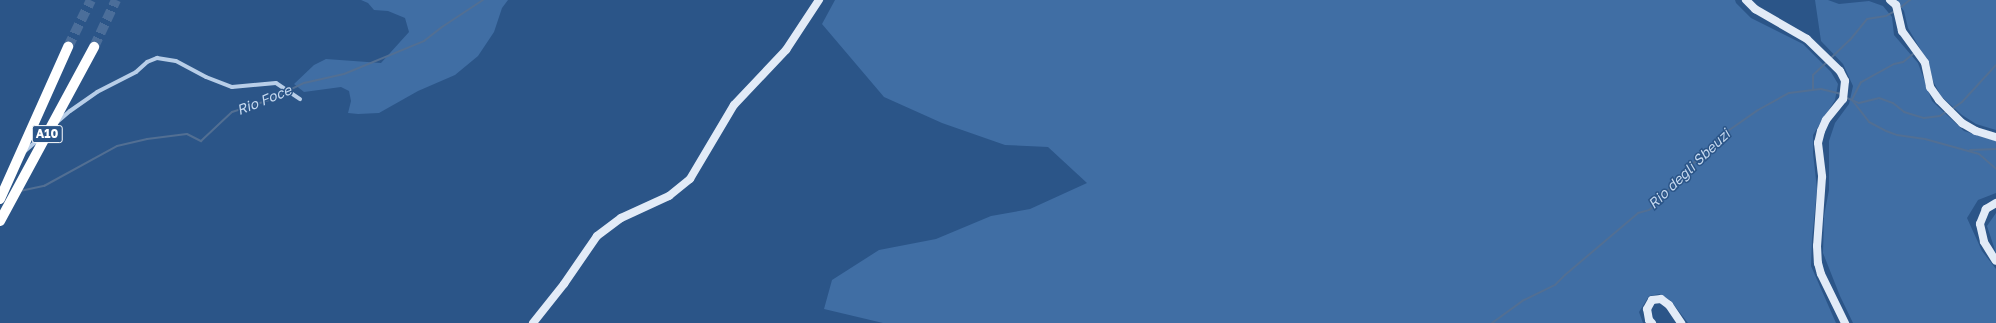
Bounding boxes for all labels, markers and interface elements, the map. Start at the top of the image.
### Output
water label: Rio Foce [234,81,294,119]
road number: A10 [31,124,63,144]
water label: Rio degli Sbeuzi [1645,126,1733,212]

